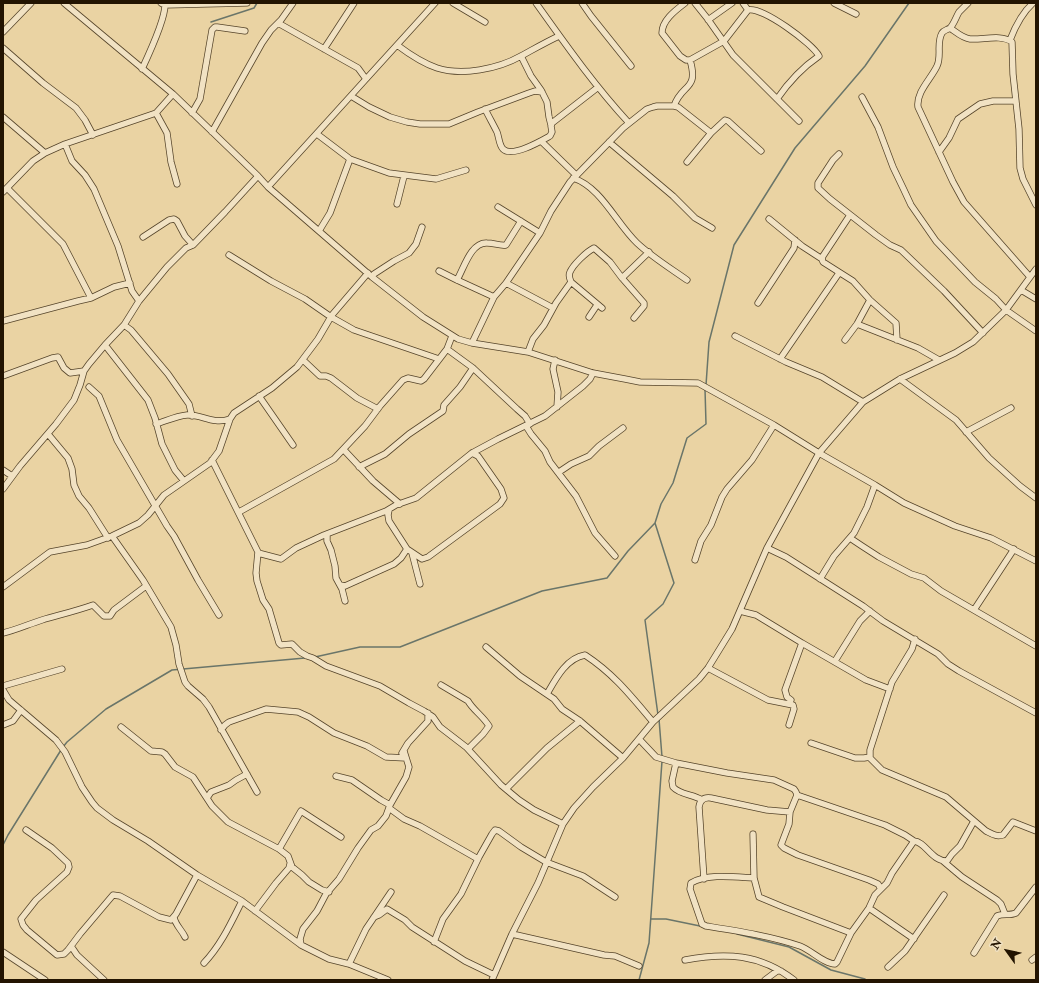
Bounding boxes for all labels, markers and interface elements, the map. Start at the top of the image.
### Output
north arrow [987,931,1027,971]
text: N [988,937,1005,952]

